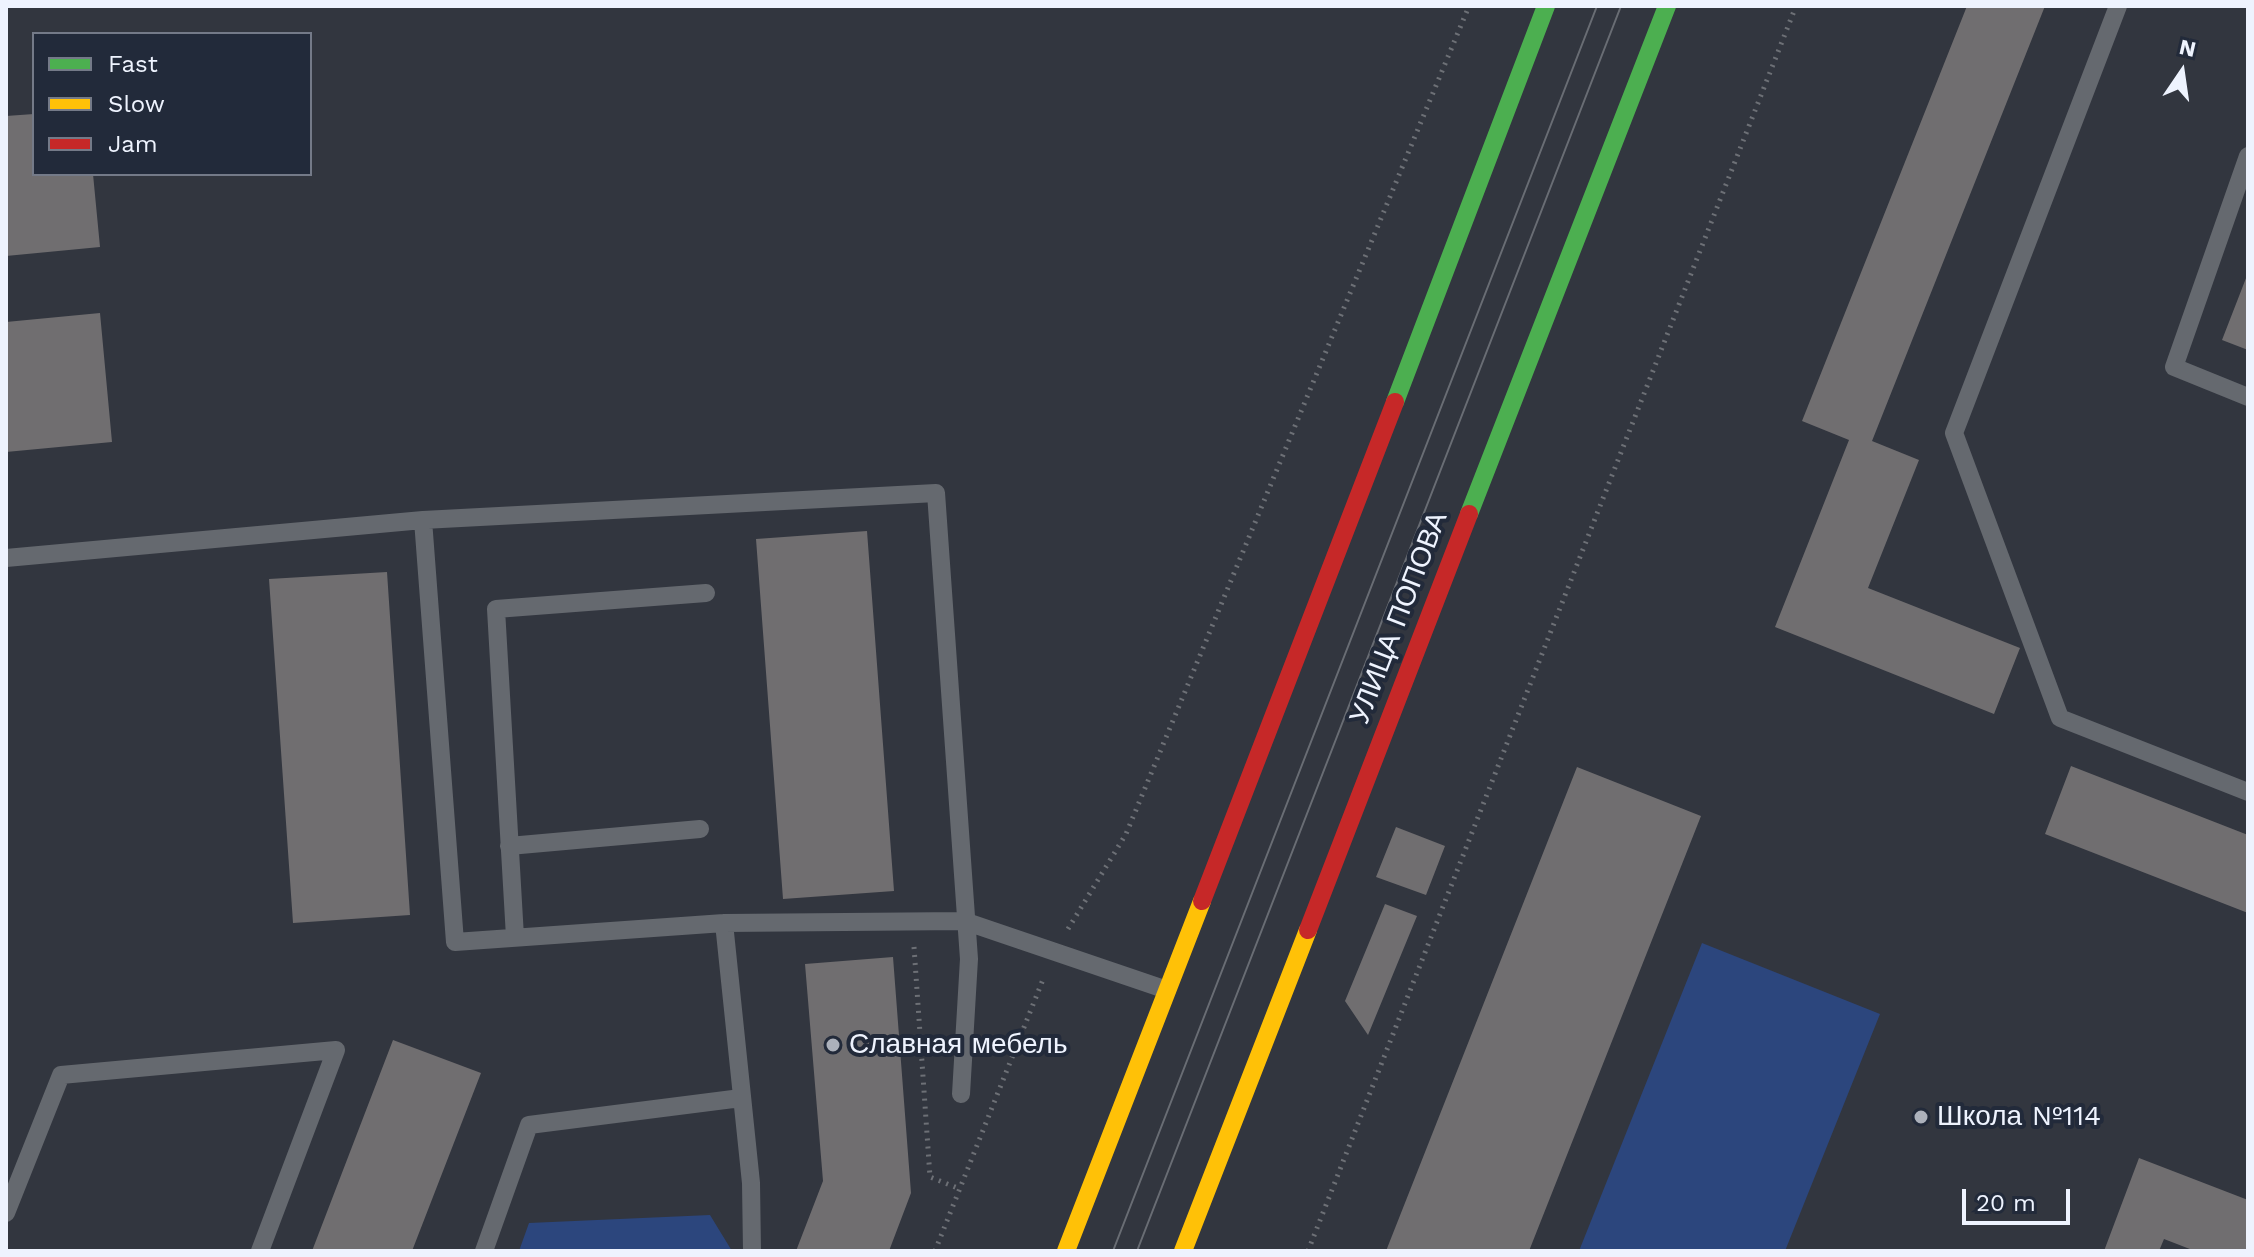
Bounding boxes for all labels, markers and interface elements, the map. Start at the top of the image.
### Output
legend [32,32,312,176]
north arrow [2142,32,2222,112]
text: N [2177,34,2198,62]
text: Fast [108,50,158,78]
text: Slow [108,90,165,118]
text: Jam [108,130,158,158]
street label: УЛИЦА ПОПОВА [1343,507,1455,729]
place label: Славная мебель [849,1028,1068,1062]
marker: Славная мебель [824,1036,842,1054]
place label: Школа №114 [1937,1100,2101,1134]
marker: Школа №114 [1912,1108,1930,1126]
scale bar [1966,1173,2074,1223]
text: 20 m [1976,1189,2036,1217]

